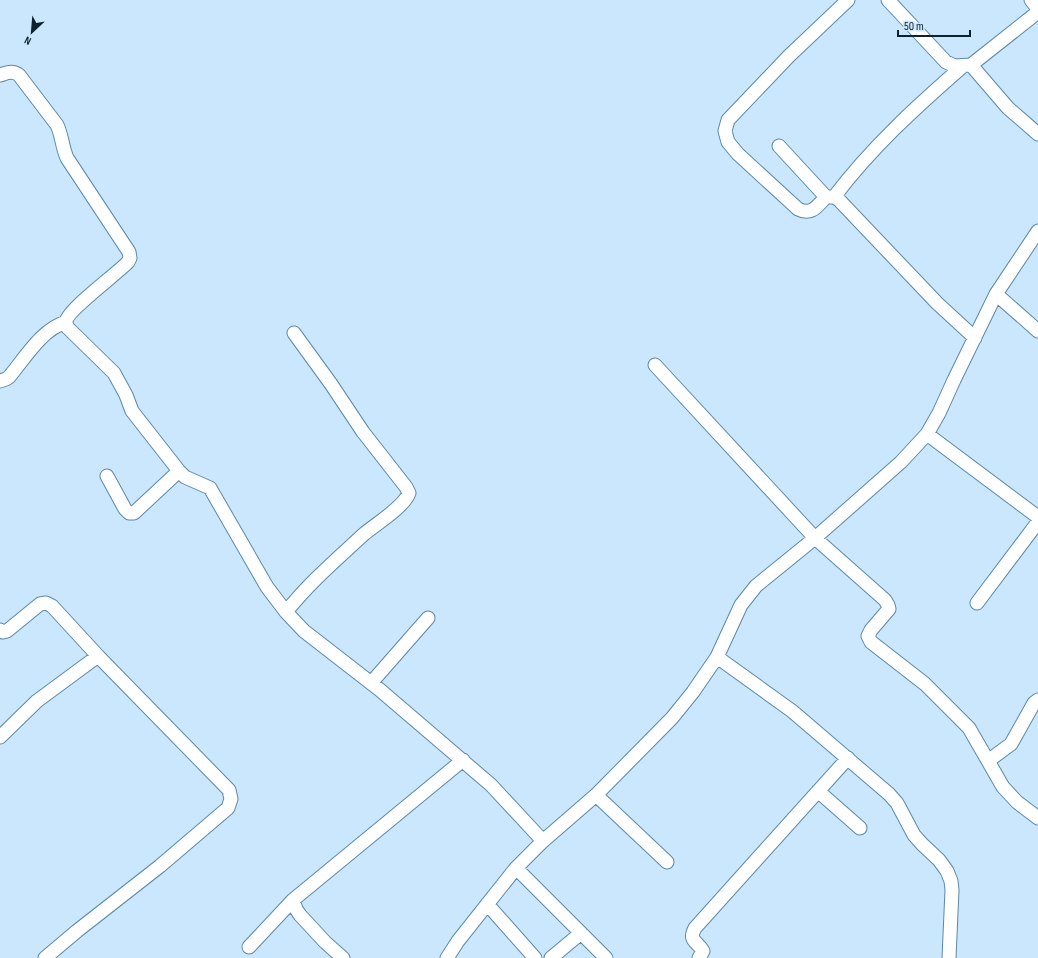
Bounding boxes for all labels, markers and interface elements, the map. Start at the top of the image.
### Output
north arrow [12,12,52,52]
scale bar [898,12,970,38]
text: 50 m [904,19,924,34]
text: N [22,33,33,48]

